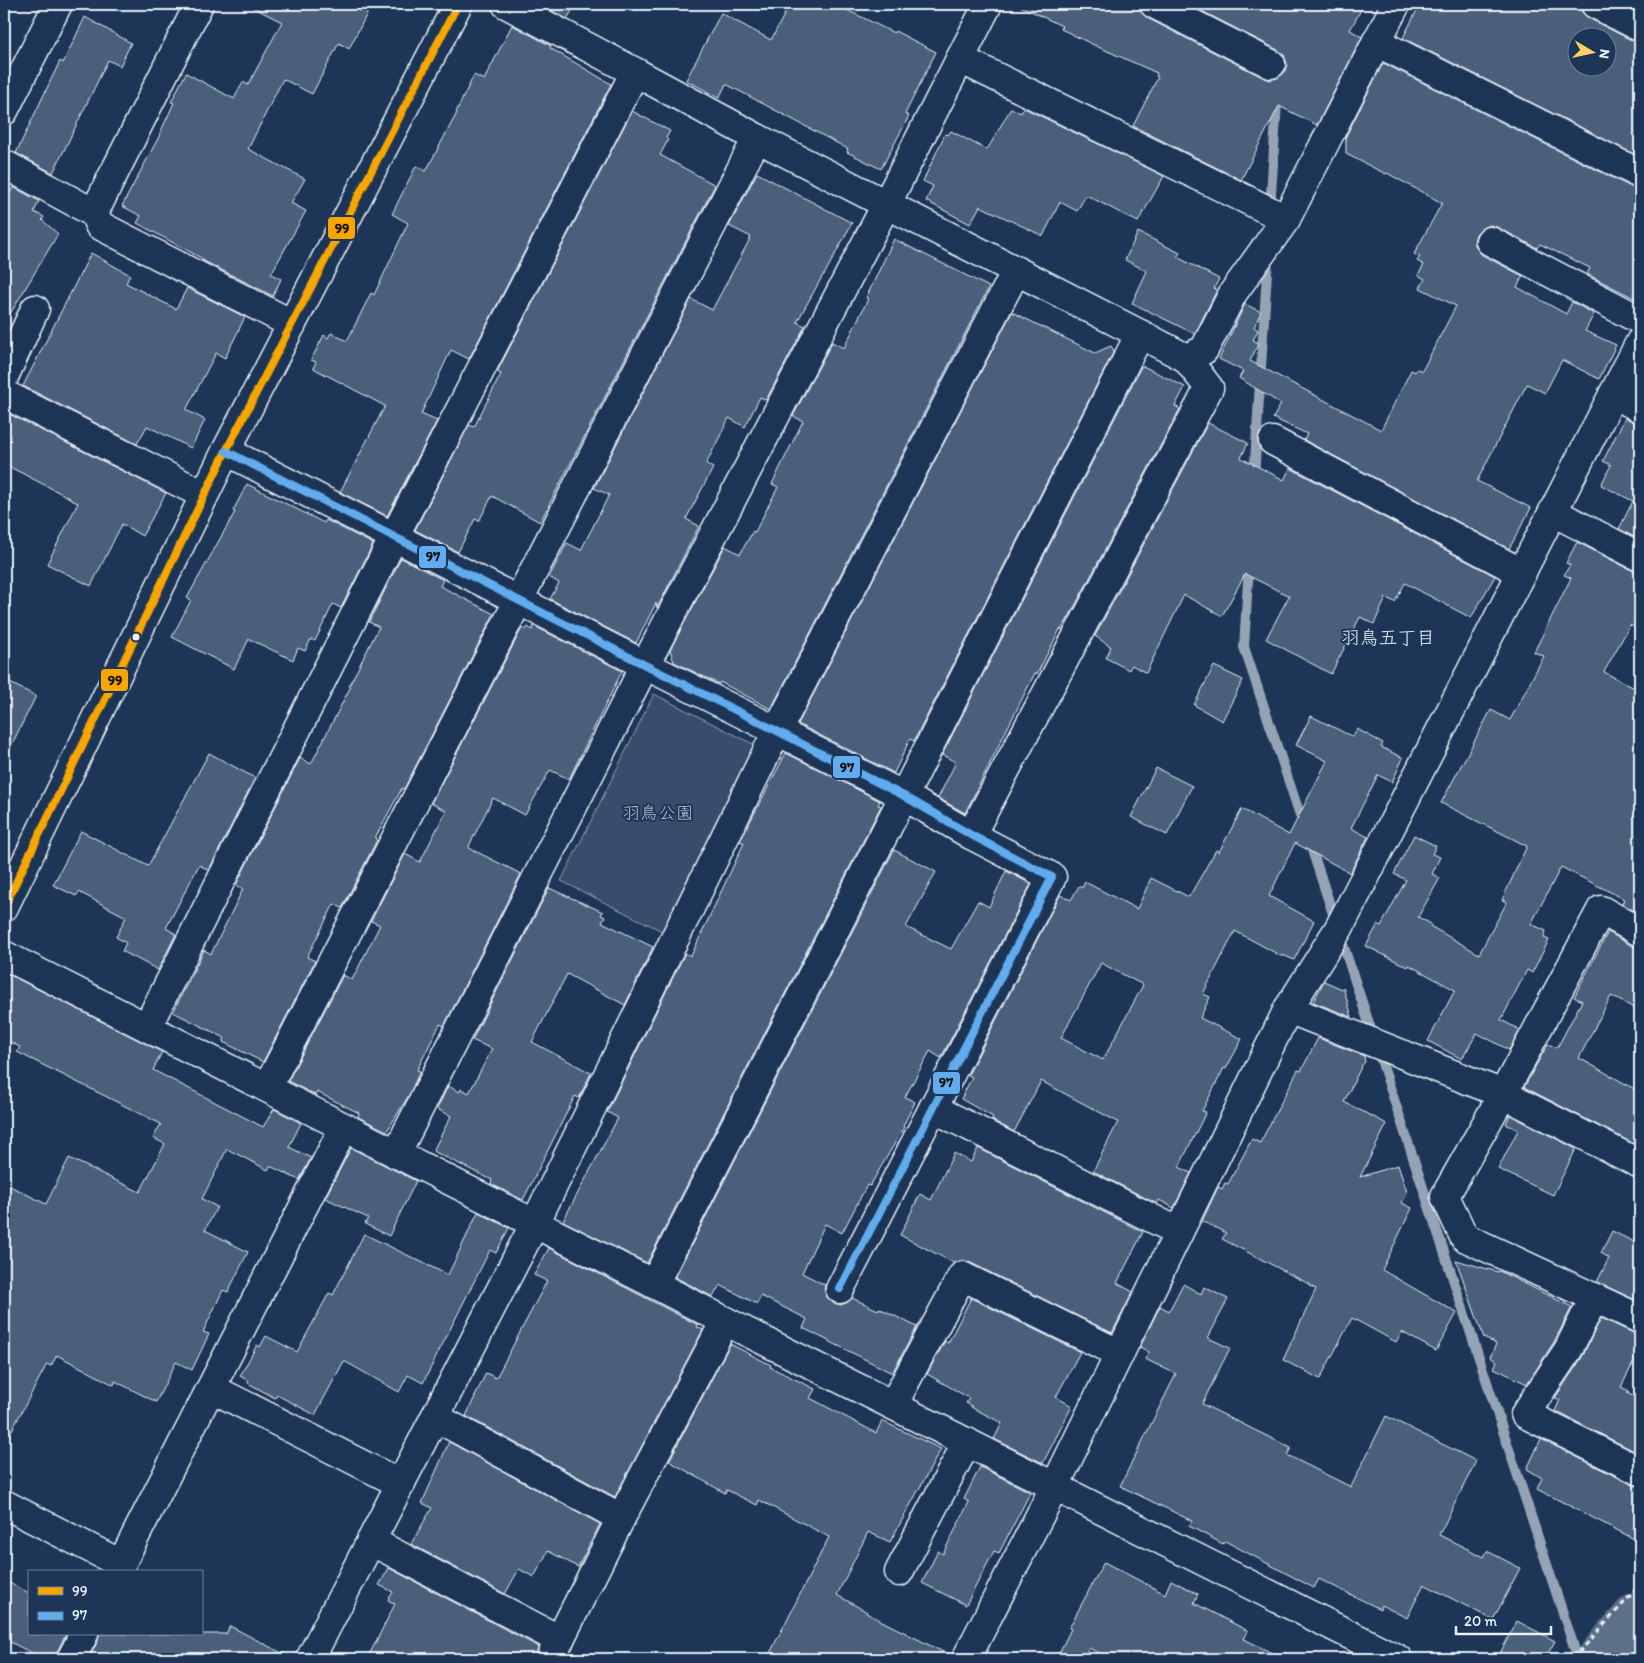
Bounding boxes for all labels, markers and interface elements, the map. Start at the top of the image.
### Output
north arrow [1566,28,1616,78]
text: N [1595,48,1613,60]
line badge: 99 [327,216,356,240]
text: 99 [335,220,349,237]
line badge: 97 [418,545,447,569]
text: 97 [426,548,440,565]
district label: 羽鳥五丁目 [1340,626,1436,649]
unlabelled marker [131,632,141,642]
line badge: 99 [100,668,129,692]
text: 99 [108,672,122,689]
line badge: 97 [832,755,861,779]
text: 97 [840,759,854,776]
park label: 羽鳥公園 [622,802,694,824]
line badge: 97 [932,1071,961,1095]
text: 97 [939,1074,953,1091]
legend [28,1570,202,1636]
text: 99 [72,1582,88,1600]
scale bar [1456,1603,1552,1635]
text: 97 [72,1606,88,1624]
text: 20 m [1464,1612,1498,1630]

